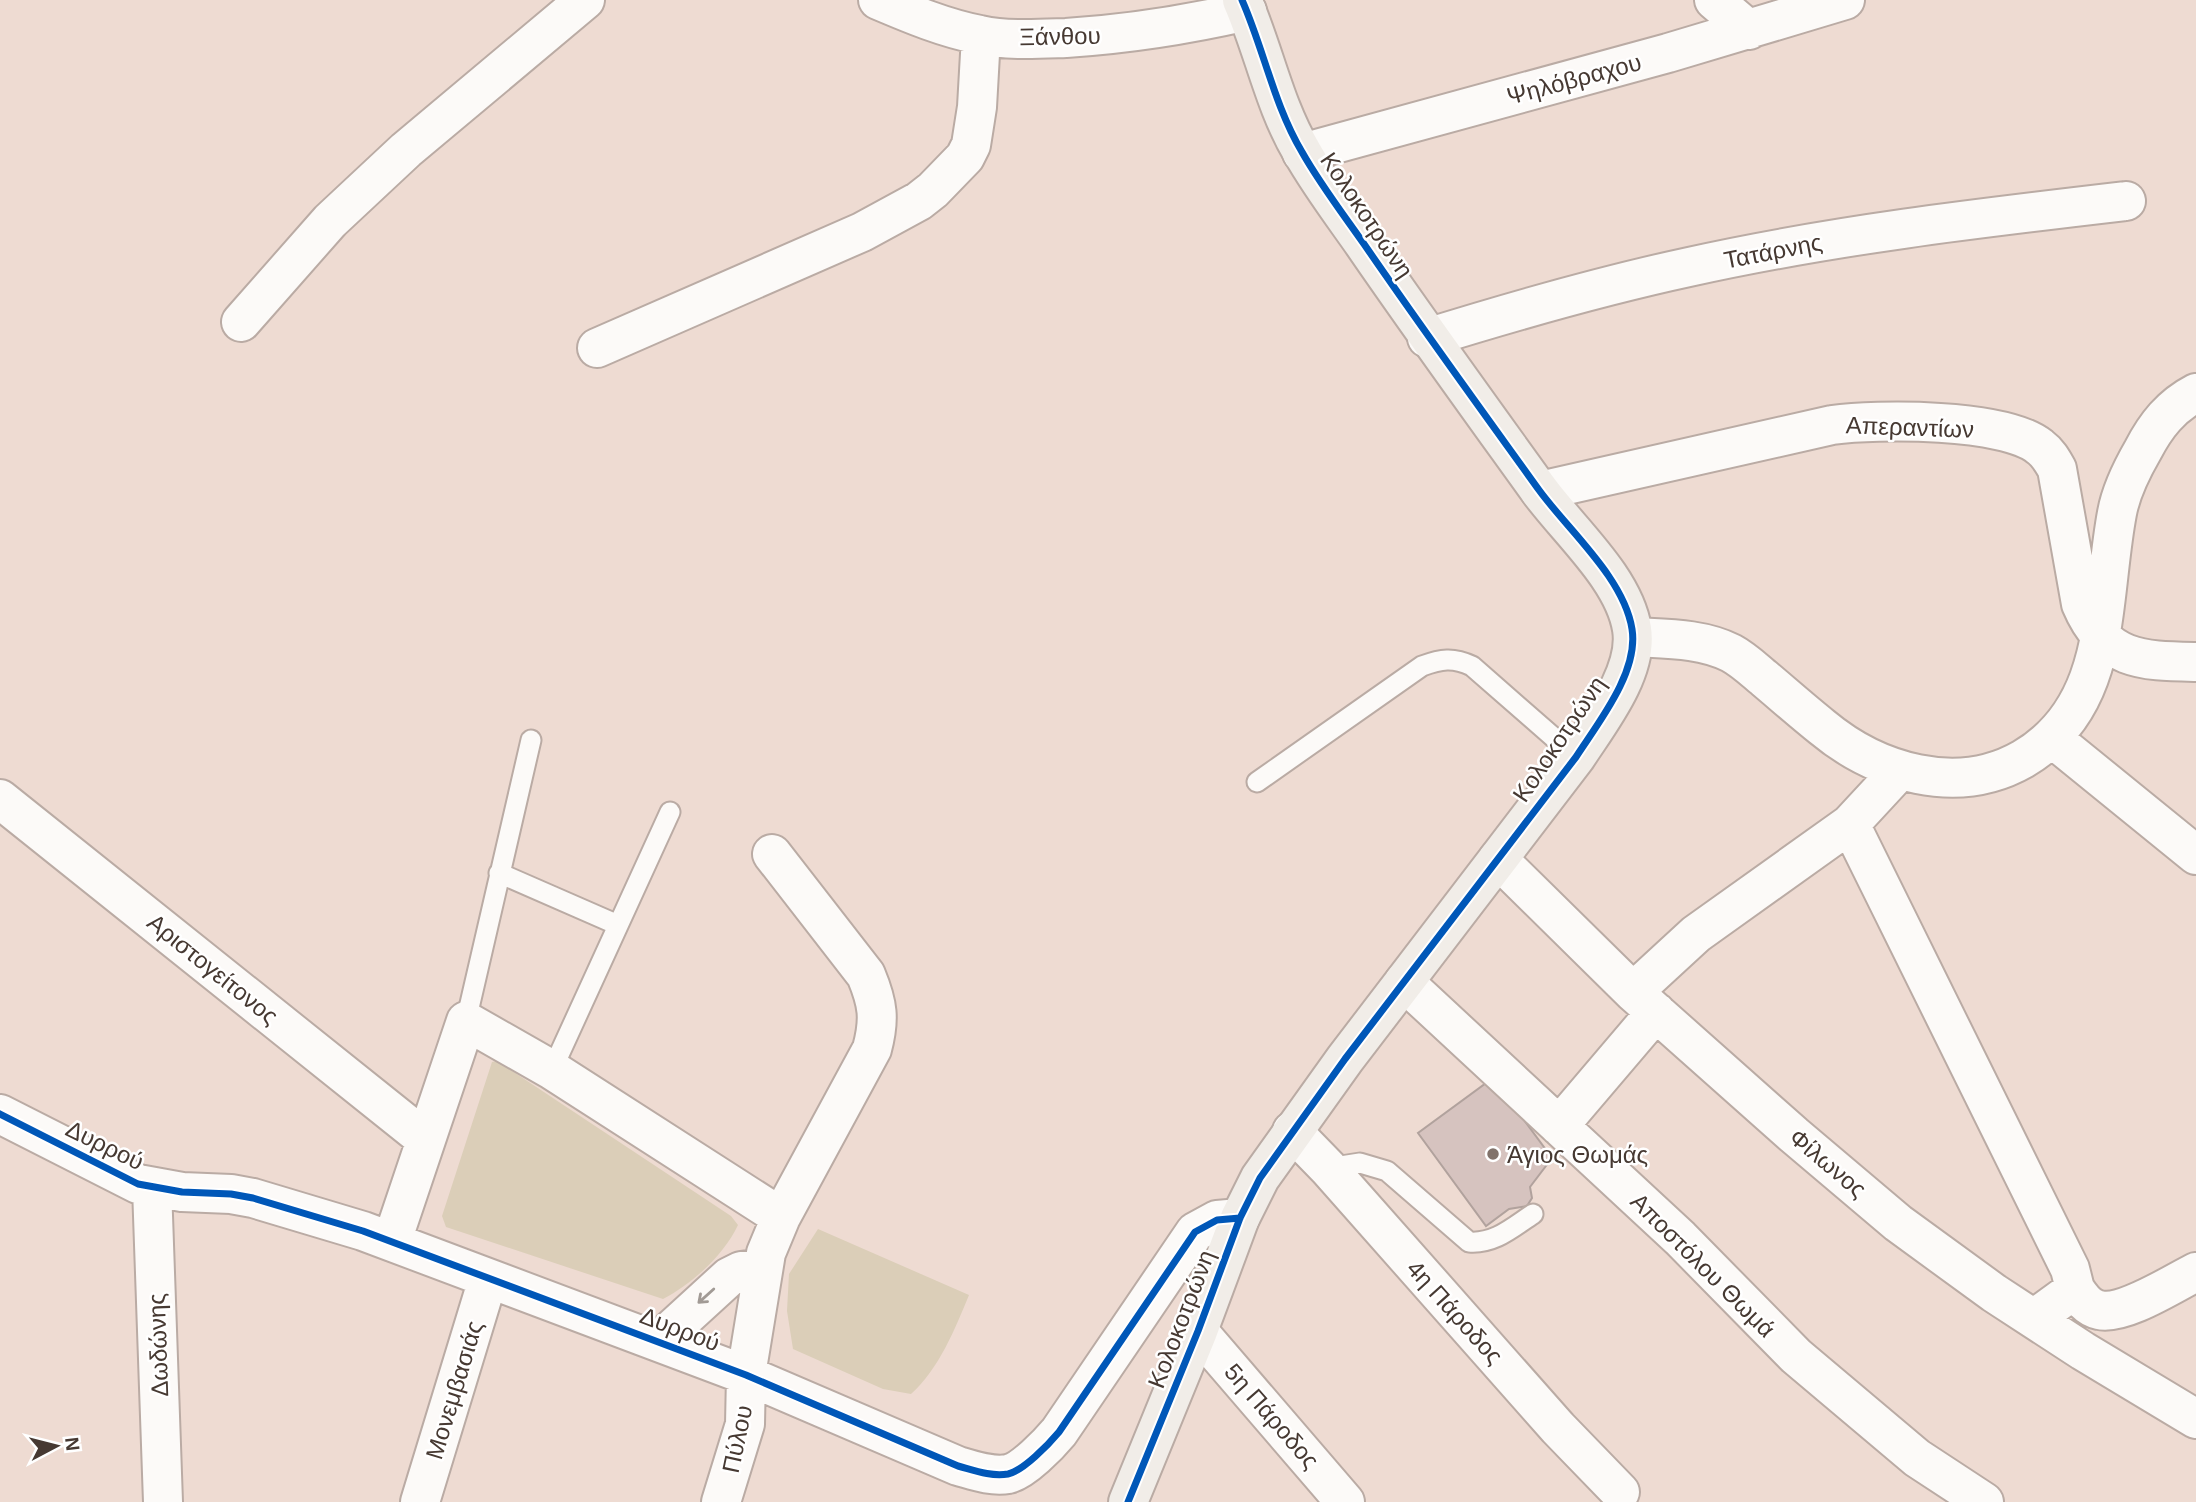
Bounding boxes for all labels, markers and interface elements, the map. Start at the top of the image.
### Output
street label: Ξάνθου [1019,22,1101,50]
street label: Ψηλόβραχου [1504,48,1644,110]
street label: Κολοκοτρώνη [1315,147,1419,283]
street label: Τατάρνης [1722,228,1824,274]
street label: Απεραντίων [1845,411,1975,443]
street label: Κολοκοτρώνη [1507,671,1611,807]
street label: Αριστογείτονος [142,908,284,1030]
street label: Δυρρού [62,1115,148,1175]
street label: Φίλωνος [1784,1123,1872,1203]
place label: Άγιος Θωμάς [1507,1141,1648,1168]
marker: Άγιος Θωμάς [1485,1146,1501,1162]
street label: Αποστόλου Θωμά [1625,1187,1781,1343]
street label: Κολοκοτρώνη [1142,1246,1220,1392]
street label: 4η Πάροδος [1402,1255,1508,1369]
one-way arrow [697,1288,715,1304]
street label: Δωδώνης [143,1293,173,1397]
street label: Δυρρού [636,1302,724,1356]
street label: Μονεμβασιάς [420,1318,488,1462]
street label: 5η Πάροδος [1219,1358,1325,1474]
street label: Πύλου [717,1403,757,1475]
north arrow [21,1411,91,1481]
text: N [61,1436,84,1452]

